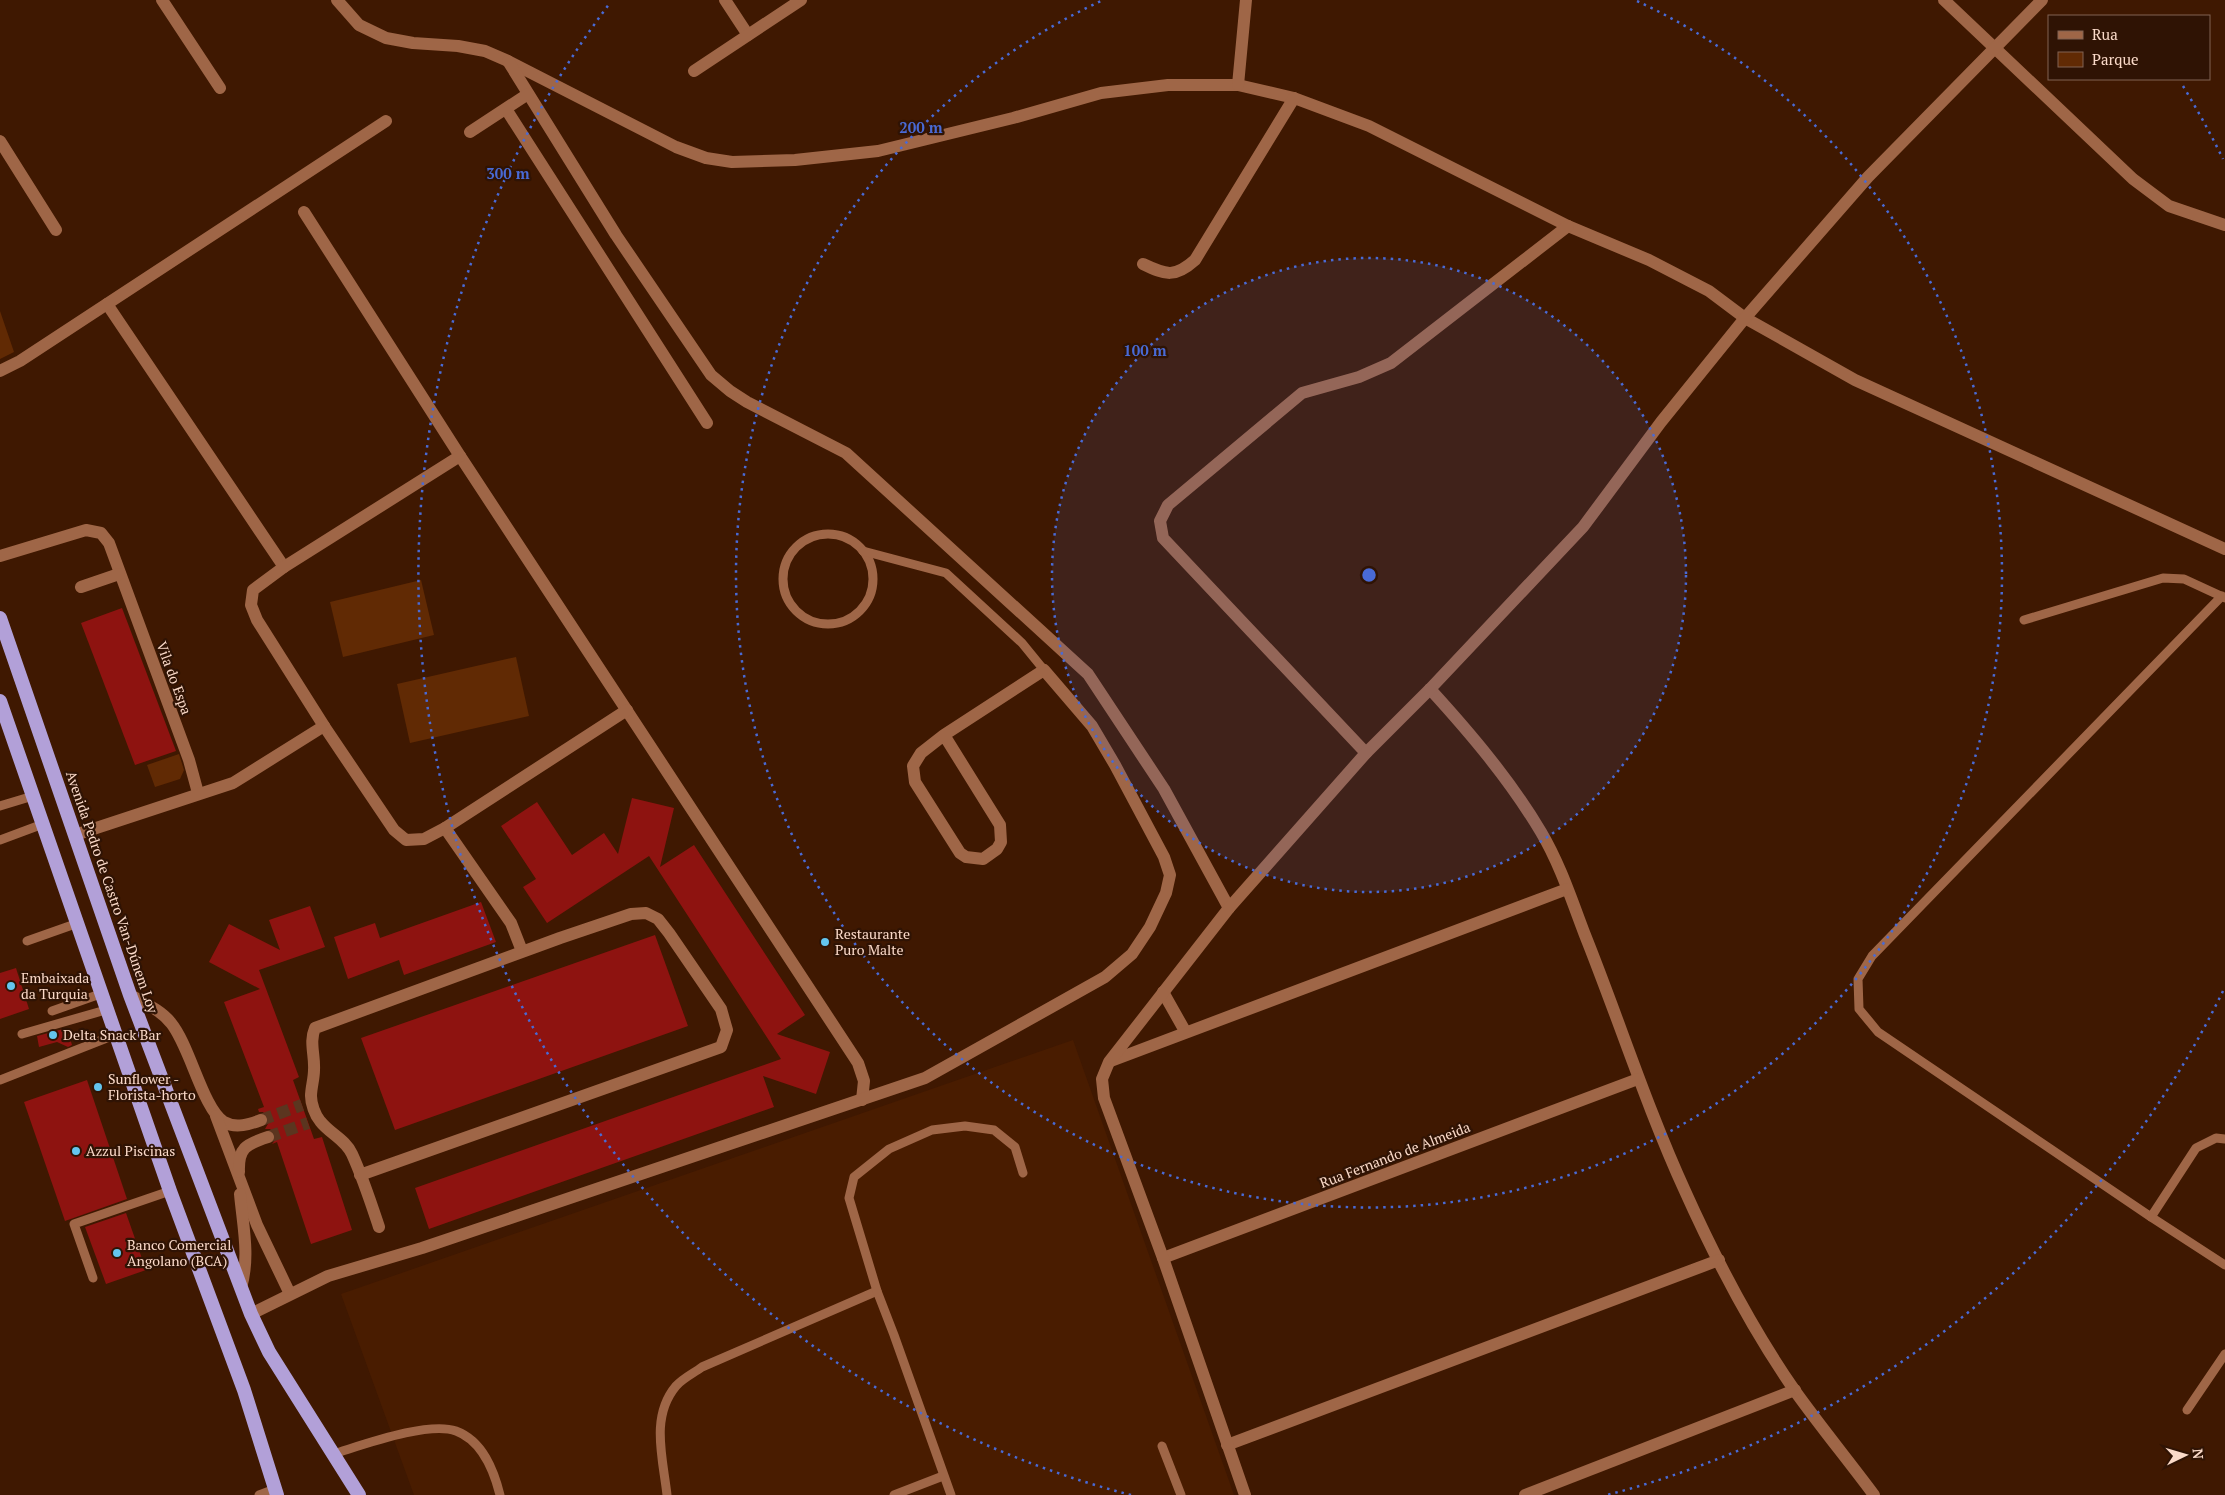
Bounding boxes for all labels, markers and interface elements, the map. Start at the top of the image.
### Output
legend [2048,15,2210,80]
text: Rua [2092,24,2118,44]
text: Parque [2092,49,2139,69]
text: 200 m [899,117,943,137]
text: 300 m [486,163,530,183]
text: 100 m [1123,340,1167,360]
centre of rings [1360,566,1378,584]
street label: Vila do Espa [152,639,196,717]
street label: Avenida Pedro de Castro Van-Dúnem Loy [62,768,163,1016]
place label: Restaurante Puro Malte [835,924,910,959]
marker: Restaurante Puro Malte [819,936,831,948]
place label: Embaixada da Turquia [21,968,89,1003]
marker: Embaixada da Turquia [5,980,17,992]
place label: Delta Snack Bar [63,1025,162,1044]
marker: Delta Snack Bar [47,1029,59,1041]
place label: Sunflower - Florista-horto [108,1069,196,1104]
marker: Sunflower - Florista-horto [92,1081,104,1093]
street label: Rua Fernando de Almeida [1317,1117,1473,1192]
place label: Azzul Piscinas [86,1141,175,1160]
marker: Azzul Piscinas [70,1145,82,1157]
place label: Banco Comercial Angolano (BCA) [127,1235,231,1270]
marker: Banco Comercial Angolano (BCA) [111,1247,123,1259]
north arrow [2160,1430,2210,1480]
text: N [2189,1448,2208,1460]

